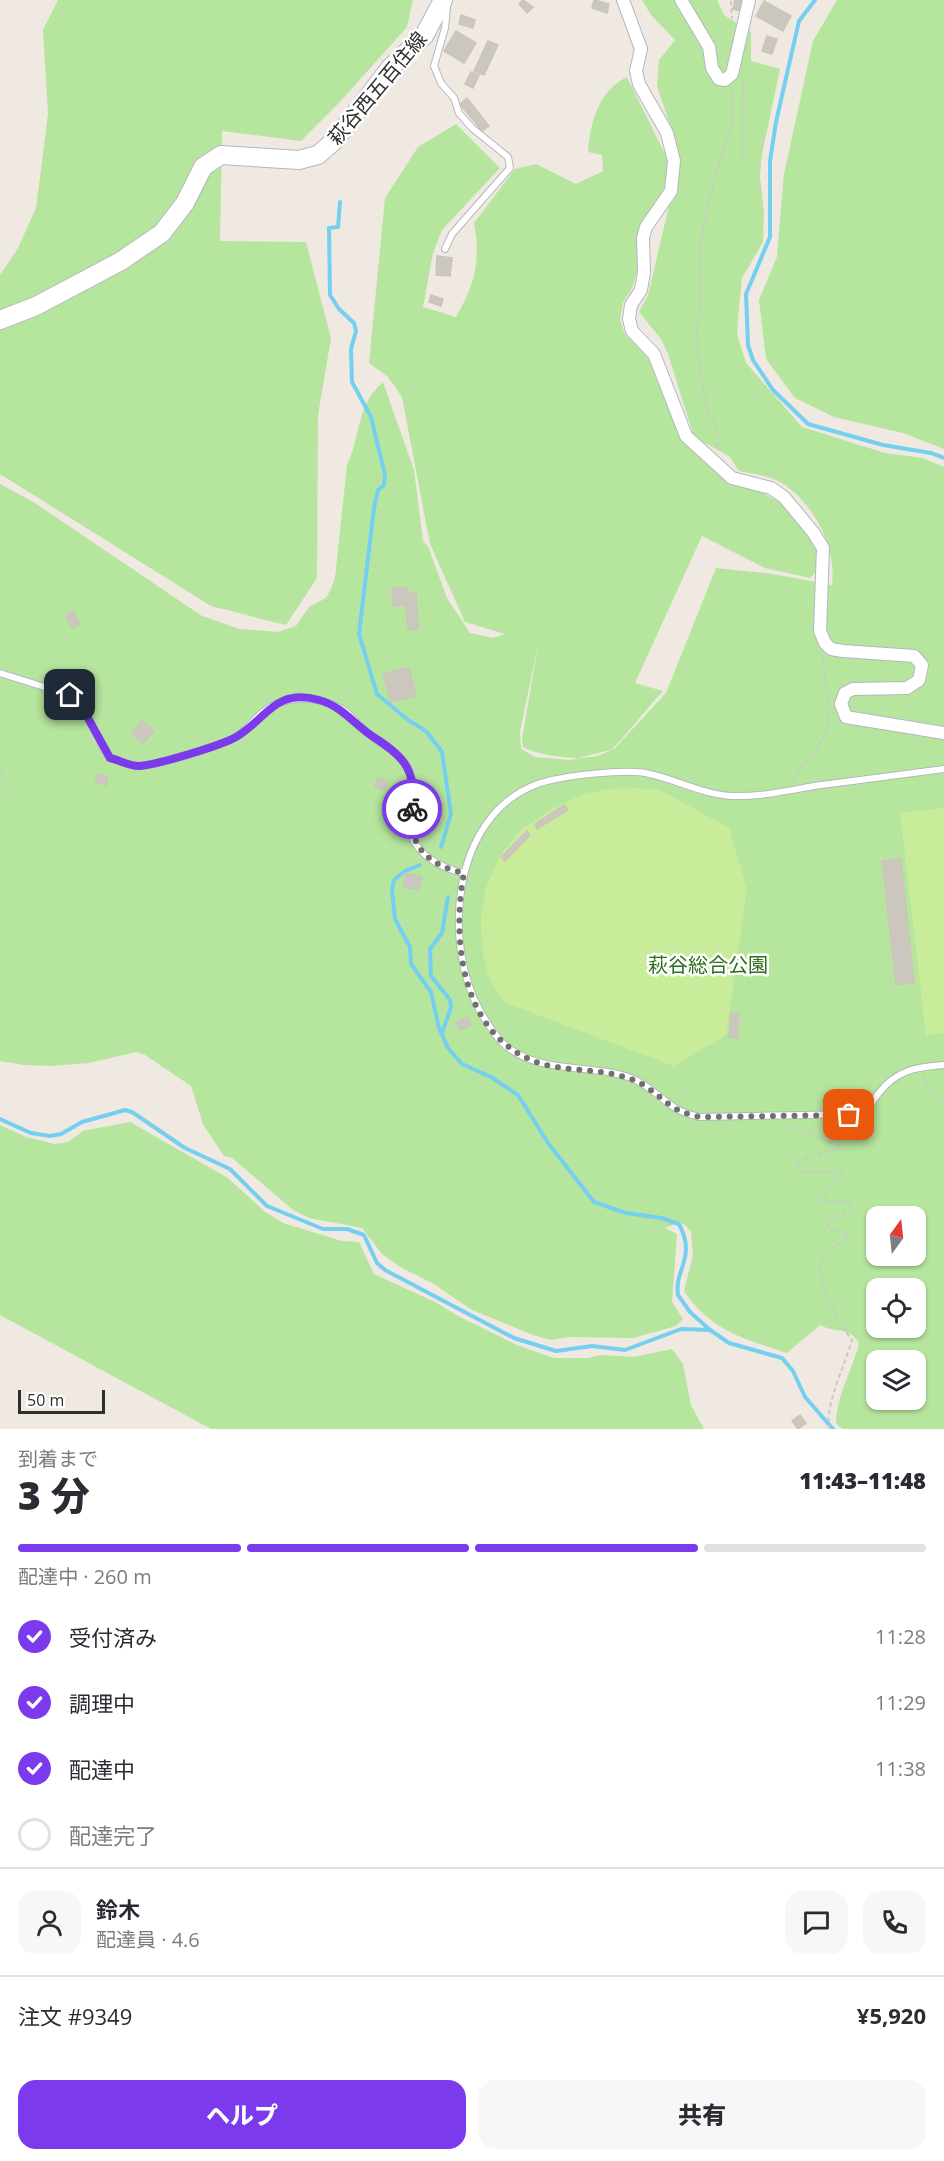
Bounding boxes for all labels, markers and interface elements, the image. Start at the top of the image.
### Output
street label: 萩谷西五百住線 [322,26,432,150]
pin [44,669,95,720]
icon: home [53,678,86,711]
courier [382,779,442,839]
icon: bike [396,793,429,826]
park label: 萩谷総合公園 [648,951,768,978]
pin [823,1089,874,1140]
icon: bag [832,1098,865,1131]
north arrow [866,1206,926,1266]
map controls [866,1206,926,1410]
button: locate [866,1278,926,1338]
button: layers [866,1350,926,1410]
scale bar [18,1387,105,1414]
text: 50 m [27,1389,64,1411]
text: 到着まで [18,1445,98,1472]
text: 11:43–11:48 [799,1465,926,1495]
text: 3 分 [18,1468,90,1521]
text: 配達中 · 260 m [18,1563,152,1590]
icon: check [18,1620,51,1653]
text: 受付済み [69,1622,157,1652]
text: 11:28 [875,1623,926,1650]
icon: check [18,1686,51,1719]
text: 調理中 [69,1688,135,1718]
text: 11:29 [875,1689,926,1716]
icon: check [18,1752,51,1785]
text: 配達中 [69,1754,135,1784]
text: 11:38 [875,1755,926,1782]
text: 配達完了 [69,1820,157,1850]
button: person [18,1891,81,1954]
button: chat [785,1891,848,1954]
button: phone [863,1891,926,1954]
text: 鈴木 [96,1894,140,1924]
text: 配達員 · 4.6 [96,1926,200,1953]
text: ¥5,920 [857,2000,926,2030]
text: 注文 #9349 [18,2001,132,2031]
button: ヘルプ [18,2080,466,2149]
button: 共有 [478,2080,926,2149]

